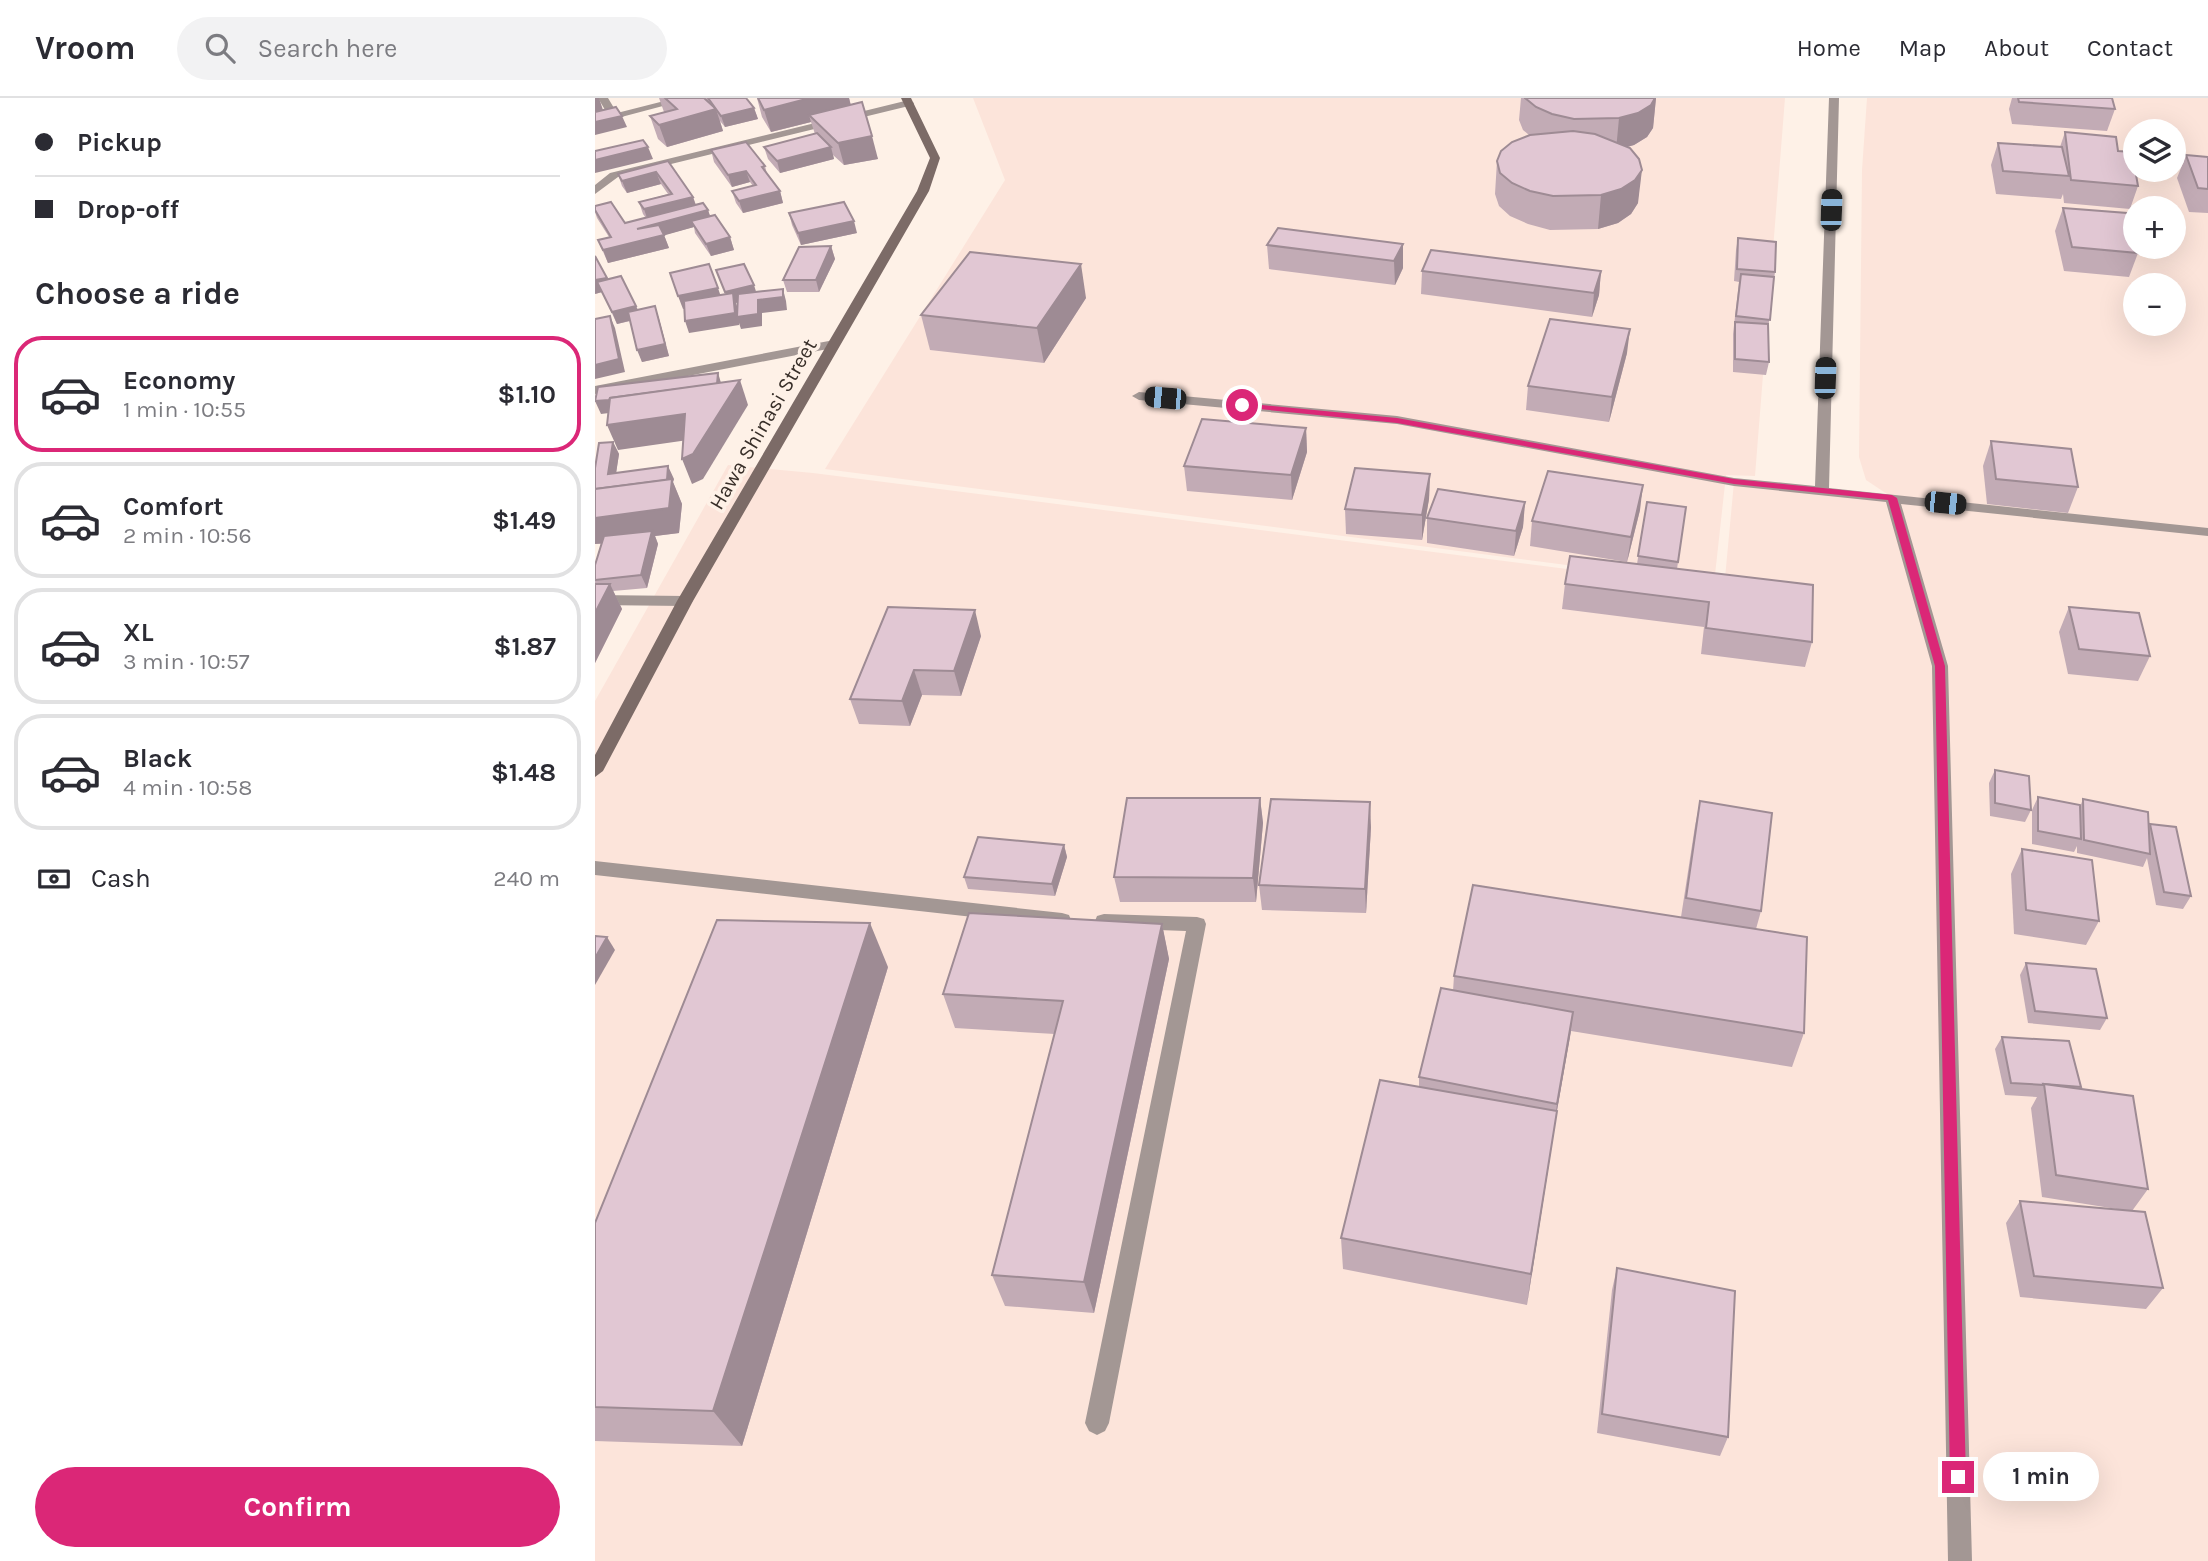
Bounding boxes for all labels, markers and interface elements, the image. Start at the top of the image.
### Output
search box [177,17,667,80]
text: Vroom [35,29,135,67]
icon: search [201,29,239,67]
text: Search here [257,33,397,64]
text: Home [1797,34,1861,62]
text: Map [1899,34,1946,62]
text: About [1984,34,2049,62]
text: Contact [2087,34,2173,62]
map controls [2123,119,2186,336]
button: layers [2123,119,2186,182]
text: Pickup [77,127,162,158]
car [1820,189,1843,231]
text: Drop-off [77,194,179,225]
button: + [2123,196,2186,259]
button: − [2123,273,2186,336]
text: Choose a ride [35,275,240,312]
street label: Hawa Shinasi Street [704,334,822,514]
car [1814,357,1837,399]
icon: car [39,363,102,426]
text: Economy [123,365,235,396]
text: $1.10 [498,379,556,410]
car [1144,386,1187,410]
route start [1226,389,1258,421]
text: 1 min · 10:55 [123,396,246,423]
icon: car [39,489,102,552]
car [1924,490,1967,516]
text: Comfort [123,491,224,522]
text: $1.49 [492,505,556,536]
text: 2 min · 10:56 [123,522,252,549]
icon: car [39,615,102,678]
text: XL [123,617,154,648]
text: $1.87 [493,631,556,662]
text: 3 min · 10:57 [123,648,250,675]
icon: car [39,741,102,804]
text: Black [123,743,192,774]
text: $1.48 [491,757,556,788]
text: 4 min · 10:58 [123,774,252,801]
icon: cash [35,860,73,898]
text: Cash [91,863,151,894]
text: 240 m [493,865,560,892]
callout: 1 min [1983,1452,2098,1502]
route end [1942,1461,1974,1493]
text: 1 min [2012,1463,2070,1490]
button: Confirm [35,1467,560,1547]

